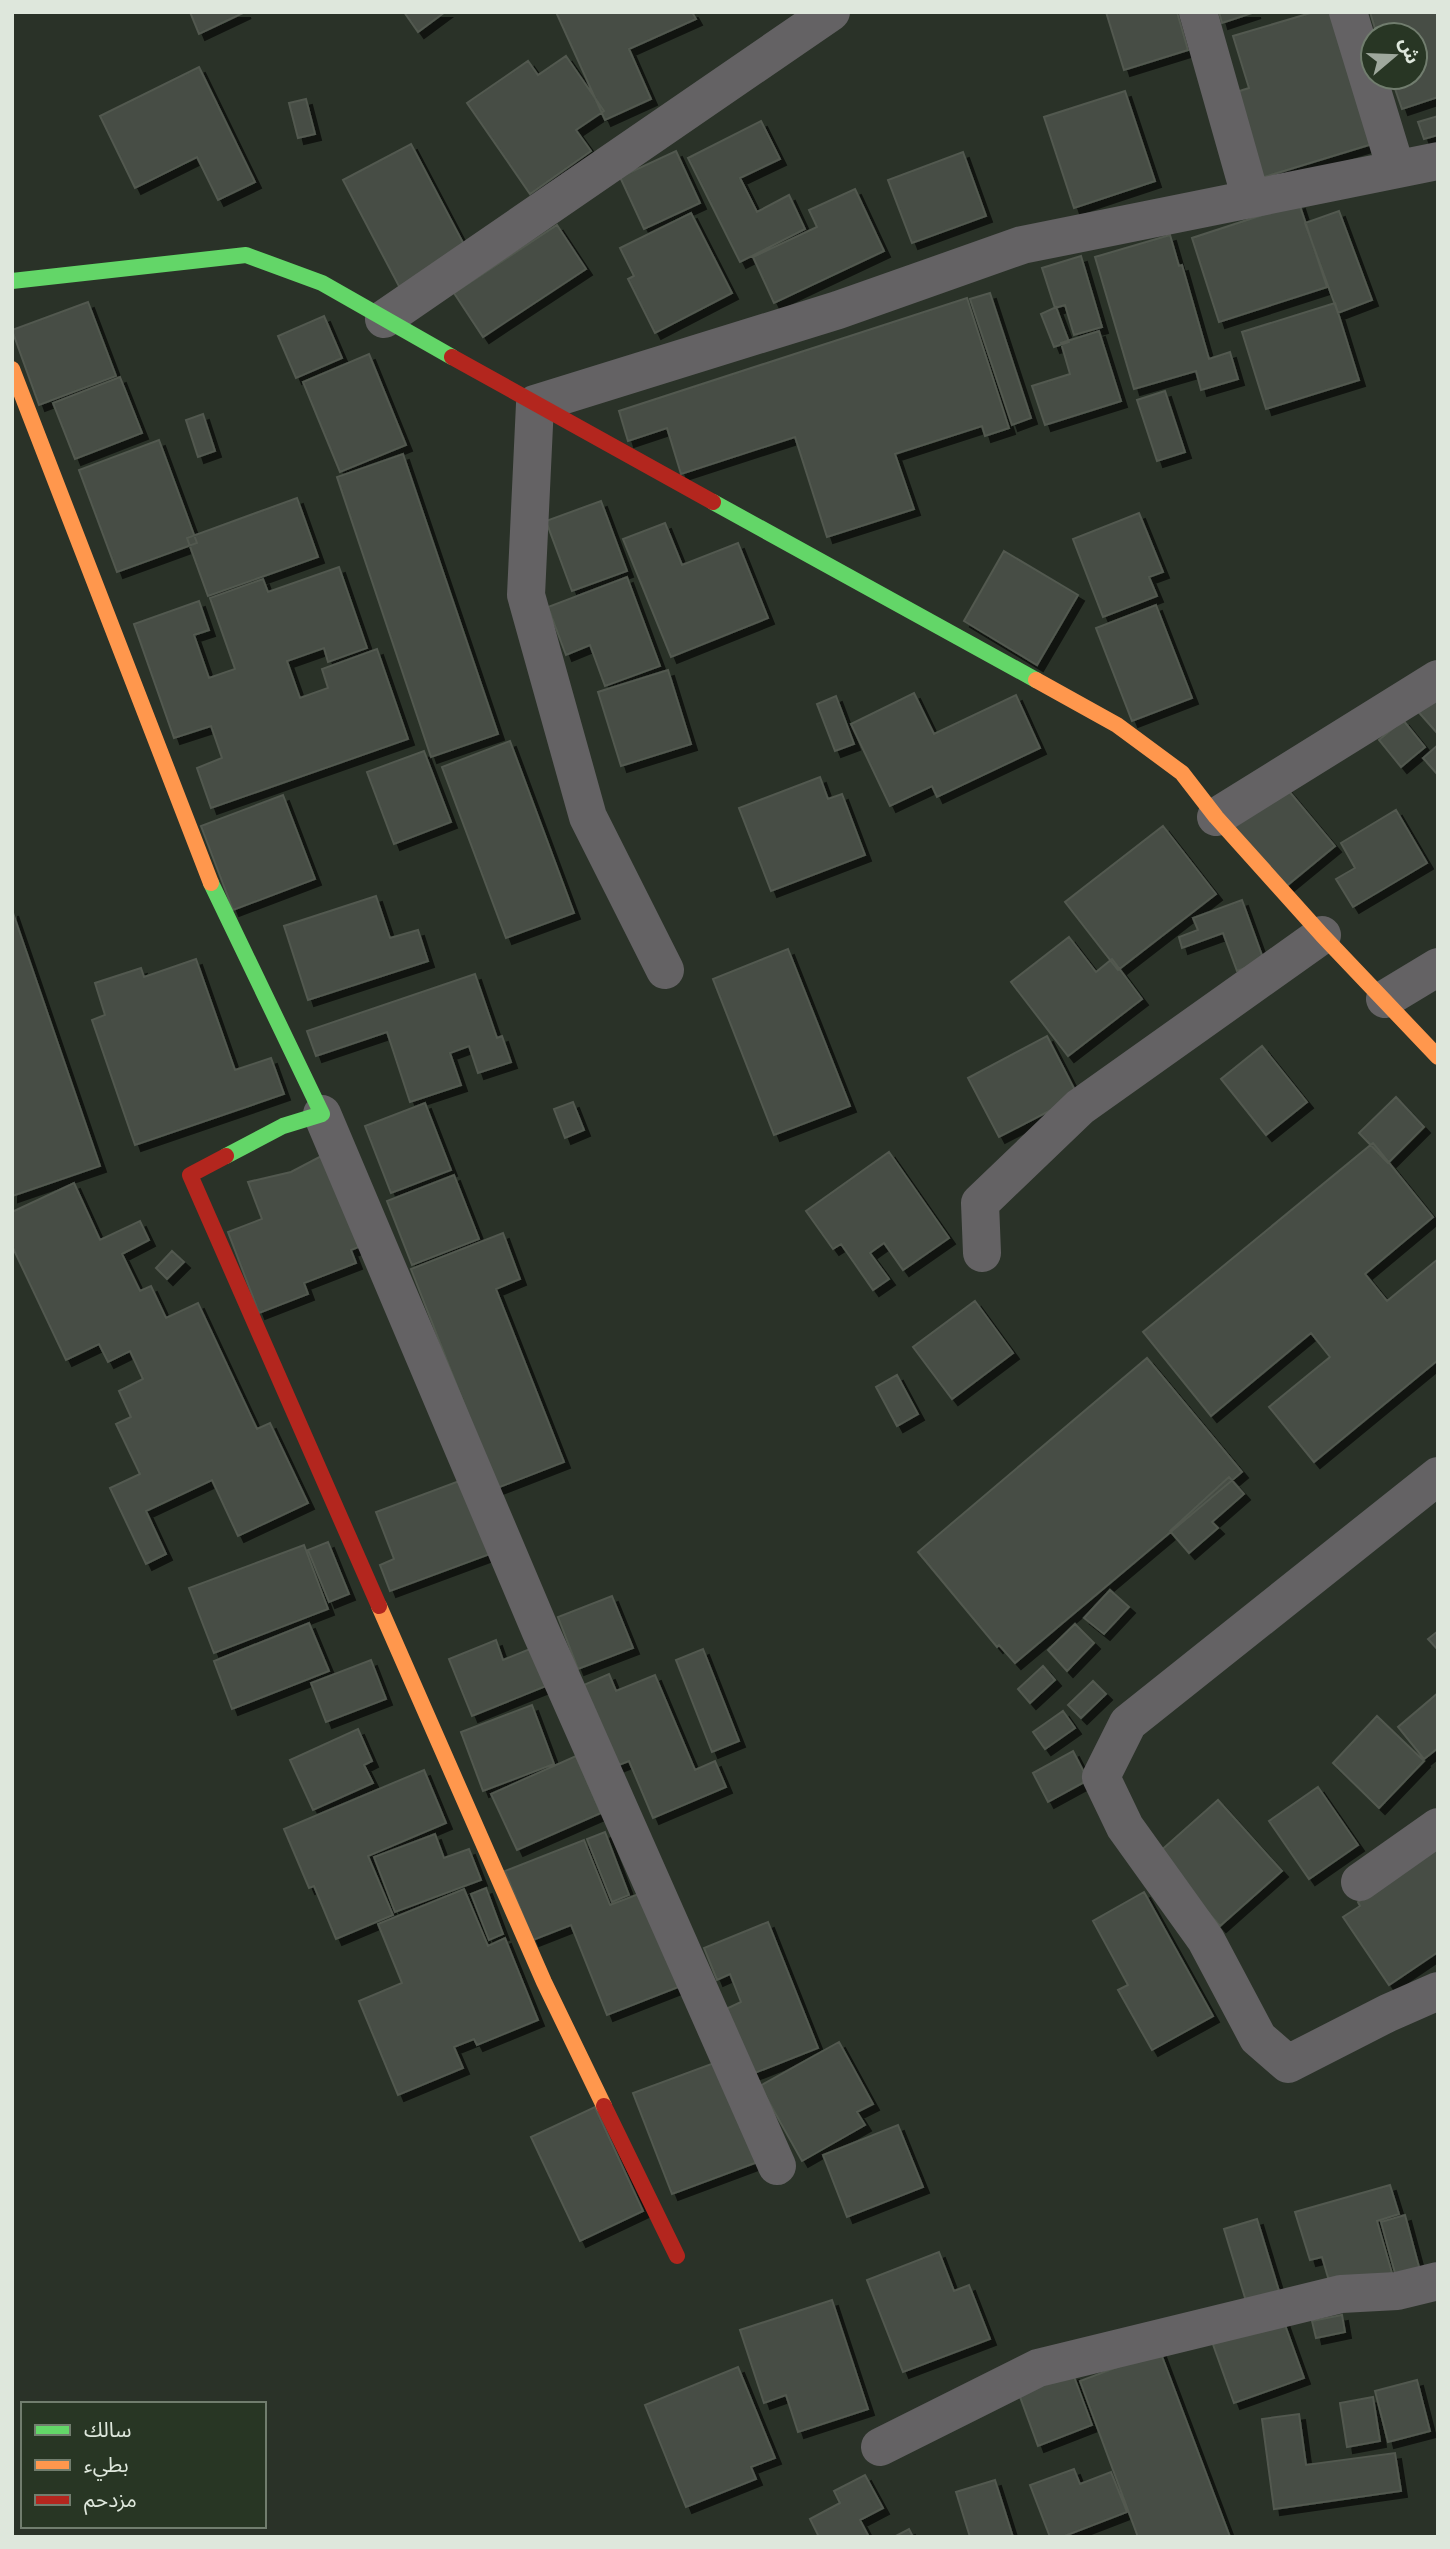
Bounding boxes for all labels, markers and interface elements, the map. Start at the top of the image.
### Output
north arrow [1359,21,1429,91]
text: ش [1394,34,1426,67]
legend [21,2402,266,2528]
text: سالك [84,2416,131,2443]
text: بطيء [84,2451,129,2481]
text: مزدحم [84,2486,137,2515]

